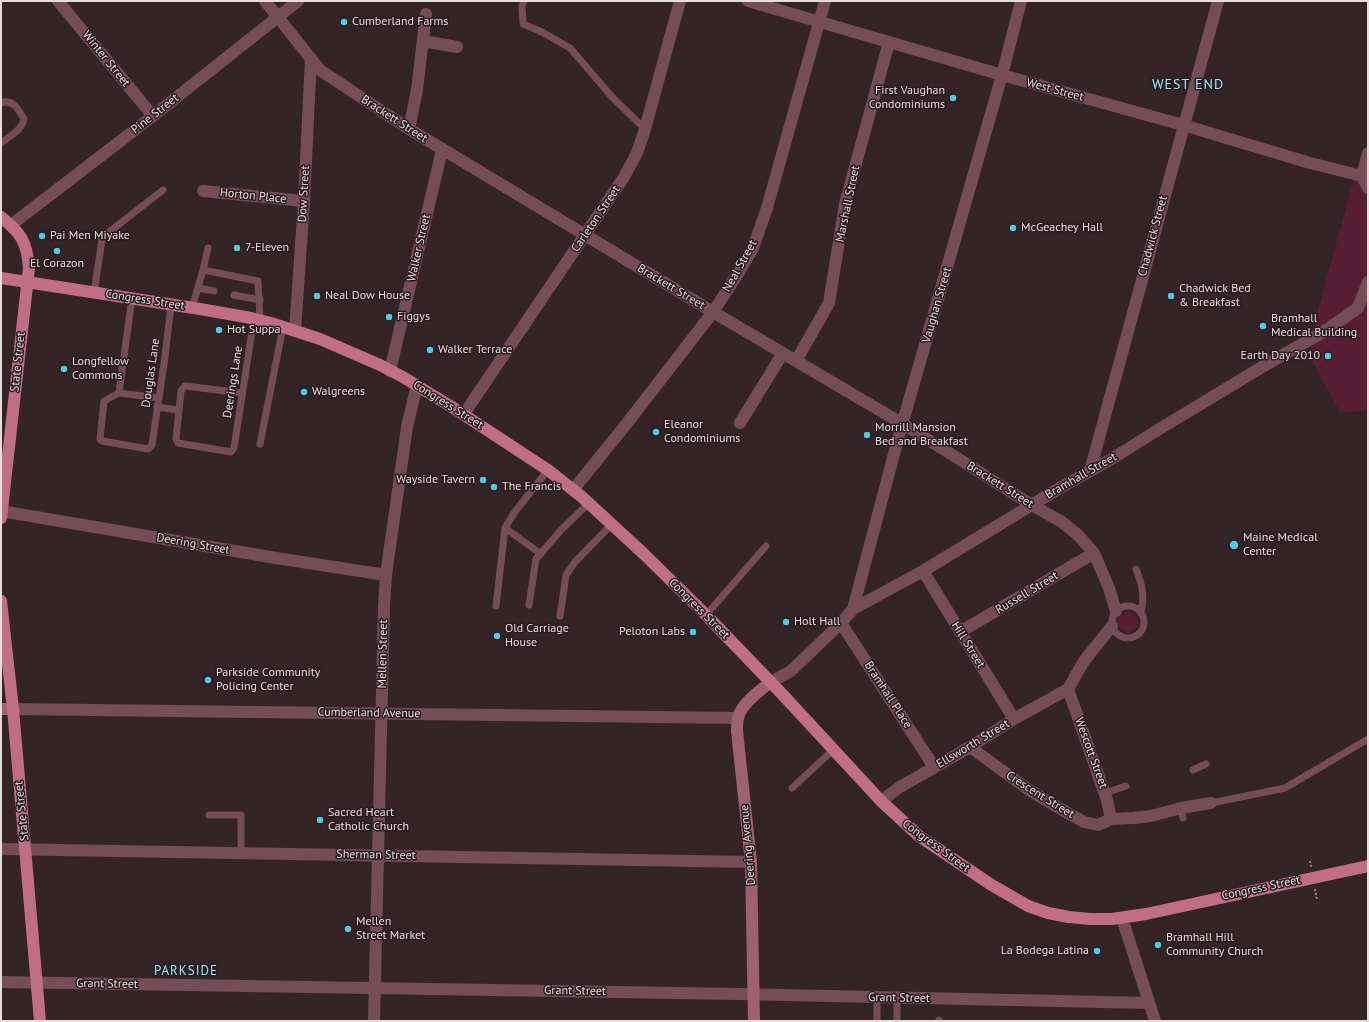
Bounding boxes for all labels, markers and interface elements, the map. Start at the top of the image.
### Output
place label: Cumberland Farms [352,15,448,29]
marker: Cumberland Farms [339,17,349,27]
street label: Winter Street [79,28,133,90]
street label: West Street [1025,75,1085,105]
district label: WEST END [1152,77,1224,93]
place label: First Vaughan Condominiums [869,84,945,112]
street label: Pine Street [128,91,182,137]
street label: Brackett Street [358,92,430,146]
marker: First Vaughan Condominiums [948,93,958,103]
street label: Marshall Street [833,164,863,244]
street label: Dow Street [295,165,313,223]
street label: Carleton Street [568,183,624,255]
street label: Horton Place [219,185,287,207]
street label: Chadwick Street [1135,194,1171,278]
street label: Walker Street [404,213,434,283]
place label: McGeachey Hall [1021,221,1103,235]
marker: McGeachey Hall [1008,223,1018,233]
place label: Pai Men Miyake [50,229,130,243]
marker: Pai Men Miyake [37,231,47,241]
street label: Neal Street [720,237,760,295]
place label: 7-Eleven [245,241,289,255]
marker: 7-Eleven [232,243,242,253]
marker: El Corazon [52,246,62,256]
place label: El Corazon [30,257,84,271]
street label: Brackett Street [635,261,707,313]
street label: Vaughan Street [919,266,955,344]
place label: Chadwick Bed & Breakfast [1179,282,1251,310]
street label: Congress Street [104,287,186,313]
place label: Neal Dow House [325,289,410,303]
marker: Neal Dow House [312,291,322,301]
marker: Chadwick Bed & Breakfast [1166,291,1176,301]
place label: Figgys [397,310,430,324]
marker: Figgys [384,312,394,322]
place label: Bramhall Medical Building [1271,312,1357,340]
marker: Bramhall Medical Building [1258,321,1268,331]
place label: Hot Suppa [227,323,281,337]
marker: Hot Suppa [214,325,224,335]
street label: State Street [8,331,28,393]
street label: Douglas Lane [139,338,163,408]
place label: Walker Terrace [438,343,512,357]
street label: Deerings Lane [220,345,246,419]
marker: Walker Terrace [425,345,435,355]
place label: Earth Day 2010 [1241,349,1320,363]
marker: Earth Day 2010 [1323,351,1333,361]
place label: Longfellow Commons [72,355,129,383]
marker: Longfellow Commons [59,364,69,374]
street label: Congress Street [410,378,486,432]
place label: Walgreens [312,385,365,399]
marker: Walgreens [299,387,309,397]
place label: Eleanor Condominiums [664,418,740,446]
place label: Morrill Mansion Bed and Breakfast [875,421,968,449]
marker: Eleanor Condominiums [651,427,661,437]
marker: Morrill Mansion Bed and Breakfast [862,430,872,440]
street label: Bramhall Street [1043,450,1119,502]
street label: Brackett Street [964,459,1036,511]
place label: Wayside Tavern [396,473,475,487]
marker: Wayside Tavern [478,475,488,485]
place label: The Francis [502,480,561,494]
marker: The Francis [489,482,499,492]
street label: Deering Street [155,530,231,558]
place label: Maine Medical Center [1243,531,1318,559]
marker: Maine Medical Center [1228,539,1240,551]
street label: Russell Street [993,569,1061,617]
street label: Congress Street [666,576,732,642]
place label: Holt Hall [794,615,840,629]
marker: Holt Hall [781,617,791,627]
street label: Mellen Street [375,619,391,689]
street label: Hill Street [948,619,988,671]
place label: Old Carriage House [505,622,569,650]
place label: Peloton Labs [619,625,685,639]
marker: Peloton Labs [688,627,698,637]
marker: Old Carriage House [492,631,502,641]
street label: Bramhall Place [861,659,915,731]
place label: Parkside Community Policing Center [216,666,320,694]
marker: Parkside Community Policing Center [203,675,213,685]
street label: Cumberland Avenue [318,705,420,721]
street label: Wescott Street [1072,716,1110,790]
street label: Ellsworth Street [934,717,1012,771]
street label: Crescent Street [1003,768,1077,822]
street label: State Street [12,780,32,842]
street label: Deering Avenue [737,804,759,886]
place label: Sacred Heart Catholic Church [328,806,409,834]
marker: Sacred Heart Catholic Church [315,815,325,825]
street label: Congress Street [899,817,973,875]
street label: Sherman Street [336,847,416,863]
street label: Congress Street [1220,873,1302,903]
place label: Mellen Street Market [356,915,425,943]
marker: Mellen Street Market [343,924,353,934]
place label: Bramhall Hill Community Church [1166,931,1263,959]
marker: Bramhall Hill Community Church [1153,940,1163,950]
place label: La Bodega Latina [1001,944,1089,958]
marker: La Bodega Latina [1092,946,1102,956]
district label: PARKSIDE [154,963,218,979]
street label: Grant Street [76,976,138,992]
street label: Grant Street [544,983,606,999]
street label: Grant Street [868,990,930,1006]

